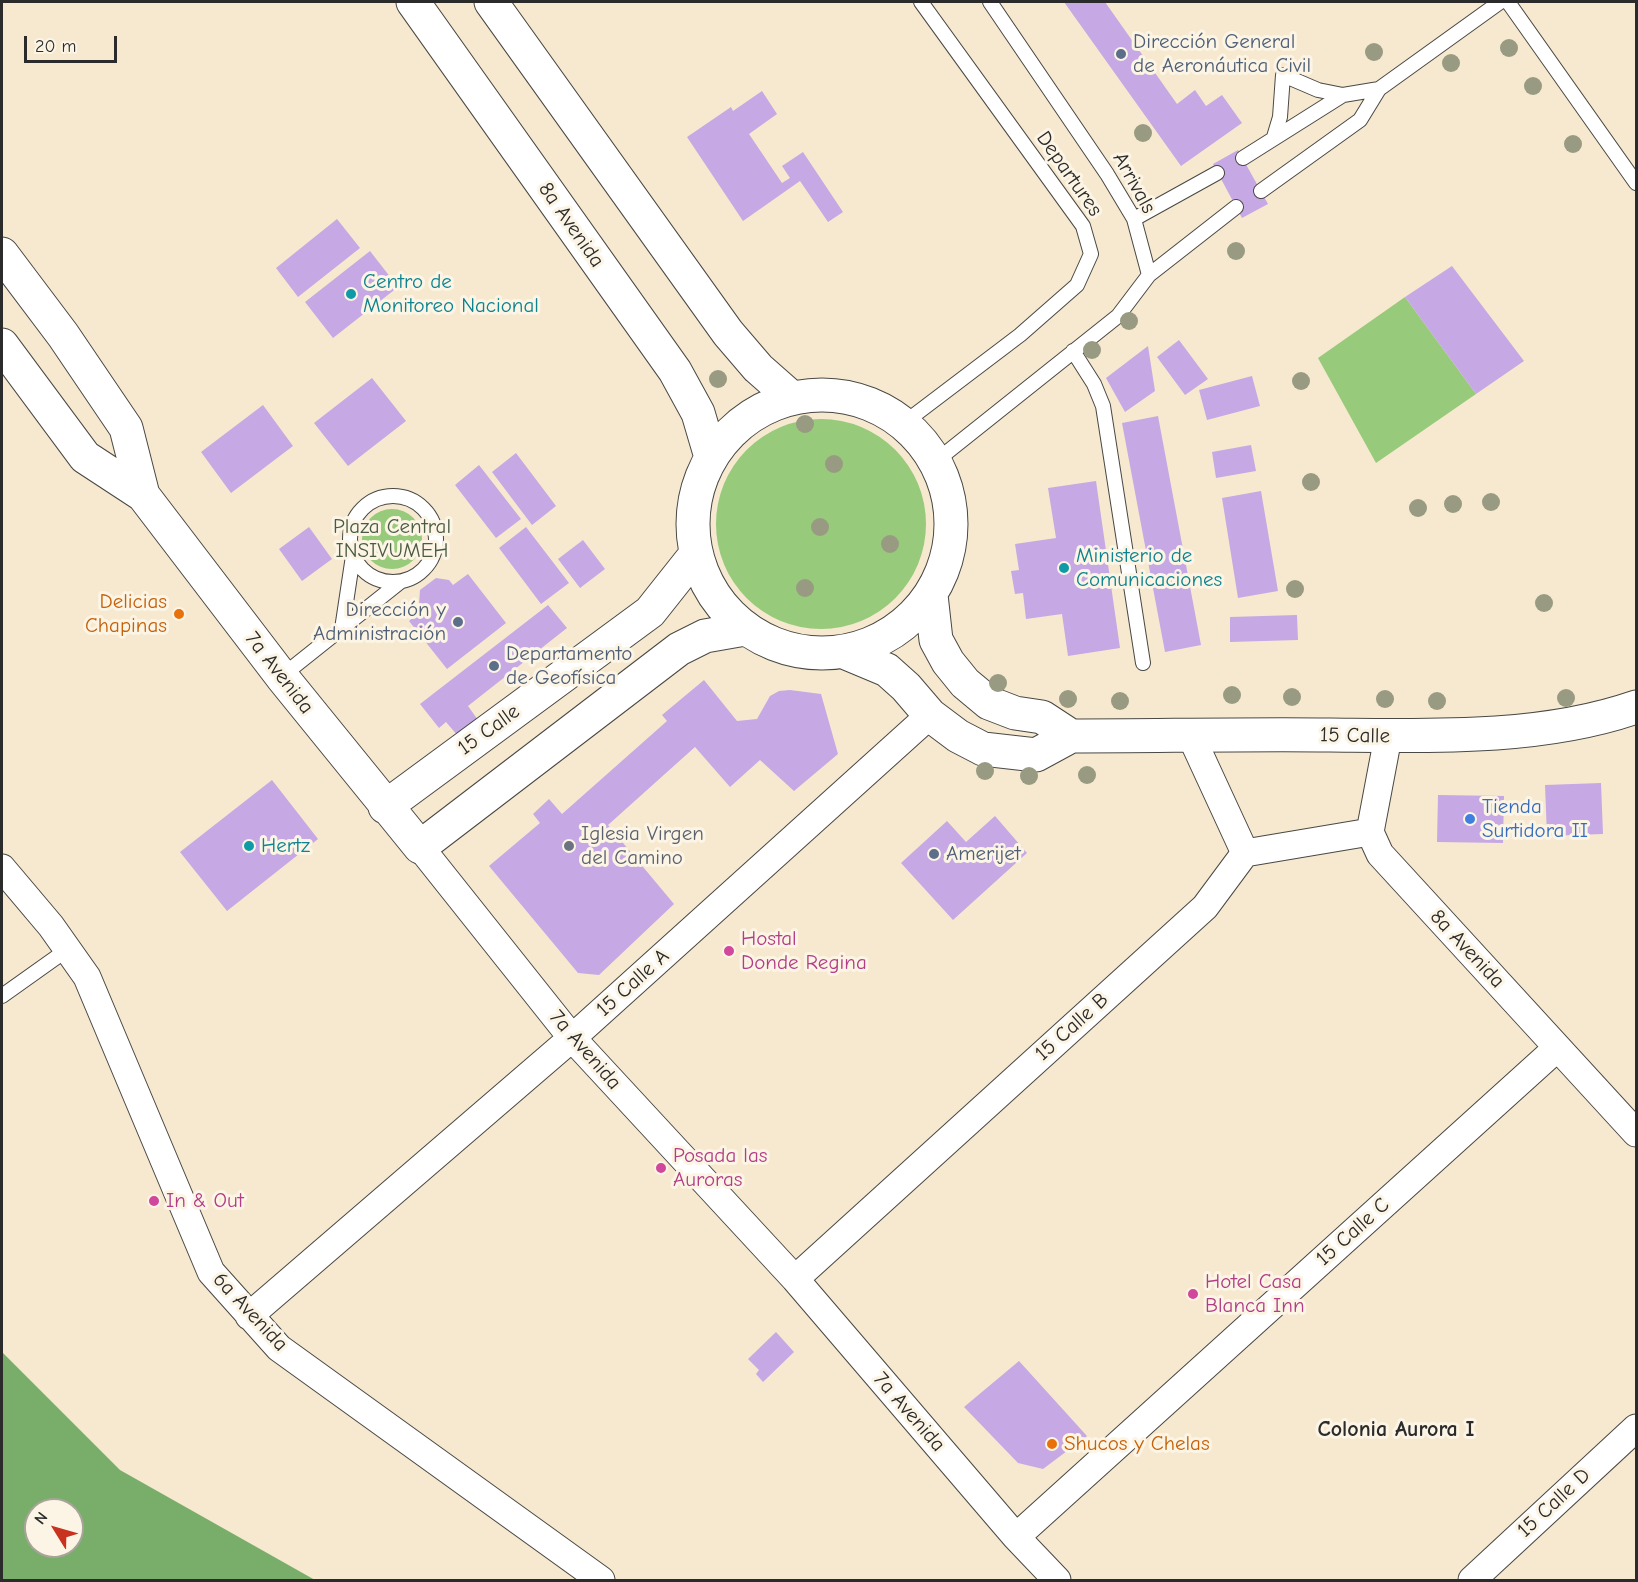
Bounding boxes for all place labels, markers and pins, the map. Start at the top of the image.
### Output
place label: Dirección General de Aeronáutica Civil [1133,29,1311,79]
marker: Dirección General de Aeronáutica Civil [1114,47,1128,61]
place label: Centro de Monitoreo Nacional [363,269,539,319]
marker: Centro de Monitoreo Nacional [344,287,358,301]
place label: Ministerio de Comunicaciones [1076,543,1222,593]
marker: Ministerio de Comunicaciones [1057,561,1071,575]
place label: Delicias Chapinas [85,589,167,639]
place label: Dirección y Administración [313,597,446,647]
marker: Delicias Chapinas [172,607,186,621]
marker: Dirección y Administración [451,615,465,629]
place label: Departamento de Geofísica [506,641,632,691]
marker: Departamento de Geofísica [487,659,501,673]
place label: Tienda Surtidora II [1482,794,1588,844]
marker: Tienda Surtidora II [1463,812,1477,826]
place label: Iglesia Virgen del Camino [581,821,704,871]
place label: Hertz [261,833,310,859]
marker: Hertz [242,839,256,853]
marker: Iglesia Virgen del Camino [562,839,576,853]
place label: Amerijet [946,841,1021,867]
marker: Amerijet [927,847,941,861]
place label: Hostal Donde Regina [741,926,867,976]
marker: Hostal Donde Regina [722,944,736,958]
place label: Posada las Auroras [673,1143,767,1193]
marker: Posada las Auroras [654,1161,668,1175]
place label: In & Out [166,1188,244,1214]
marker: In & Out [147,1194,161,1208]
place label: Hotel Casa Blanca Inn [1205,1269,1304,1319]
marker: Hotel Casa Blanca Inn [1186,1287,1200,1301]
place label: Shucos y Chelas [1064,1431,1210,1457]
marker: Shucos y Chelas [1045,1437,1059,1451]

